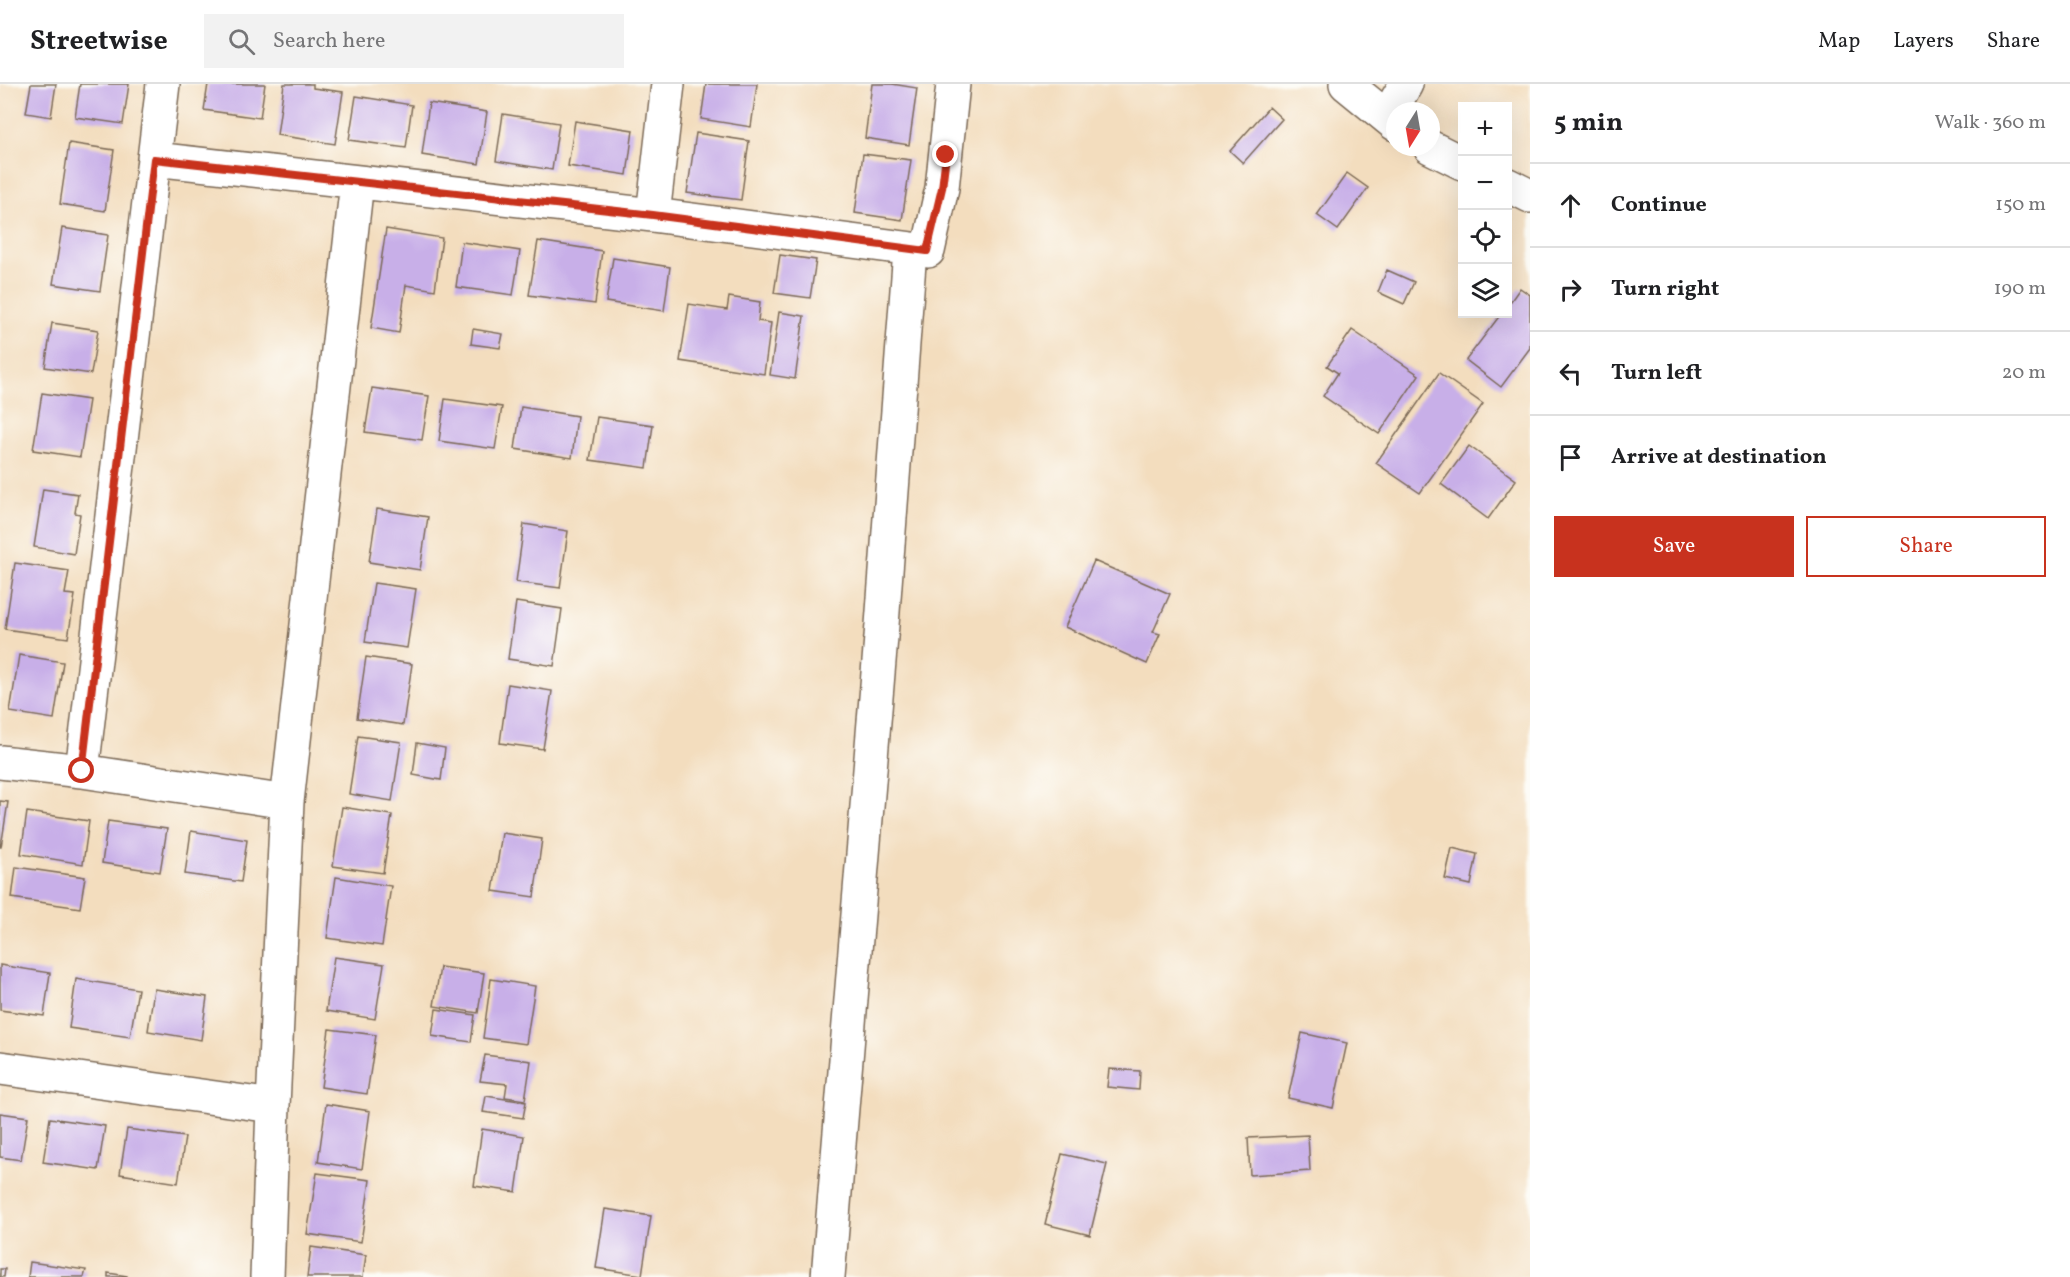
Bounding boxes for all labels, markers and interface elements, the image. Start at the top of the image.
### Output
search box [204,14,624,68]
text: Streetwise [30,22,168,61]
icon: search [225,25,258,58]
text: Search here [273,26,385,57]
text: Map [1818,27,1860,56]
text: Layers [1893,27,1954,56]
text: Share [1987,27,2040,56]
north arrow [1386,102,1440,156]
map controls [1458,102,1512,318]
button: + [1458,102,1512,156]
text: 5 min [1554,105,1623,141]
text: Walk · 360 m [1934,109,2046,137]
route end [932,141,958,167]
button: − [1458,156,1512,210]
icon: ahead [1554,189,1587,222]
text: Continue [1611,190,1707,221]
text: 150 m [1995,191,2046,219]
button: locate [1458,210,1512,264]
button: layers [1458,264,1512,318]
icon: right [1554,273,1587,306]
text: Turn right [1611,274,1719,305]
text: 190 m [1994,275,2046,303]
icon: left [1554,357,1587,390]
text: Turn left [1611,358,1702,389]
text: 20 m [2002,359,2046,387]
icon: arrive [1554,441,1587,474]
text: Arrive at destination [1611,442,1827,473]
button: Save [1554,516,1794,577]
button: Share [1806,516,2046,577]
route start [68,757,94,783]

